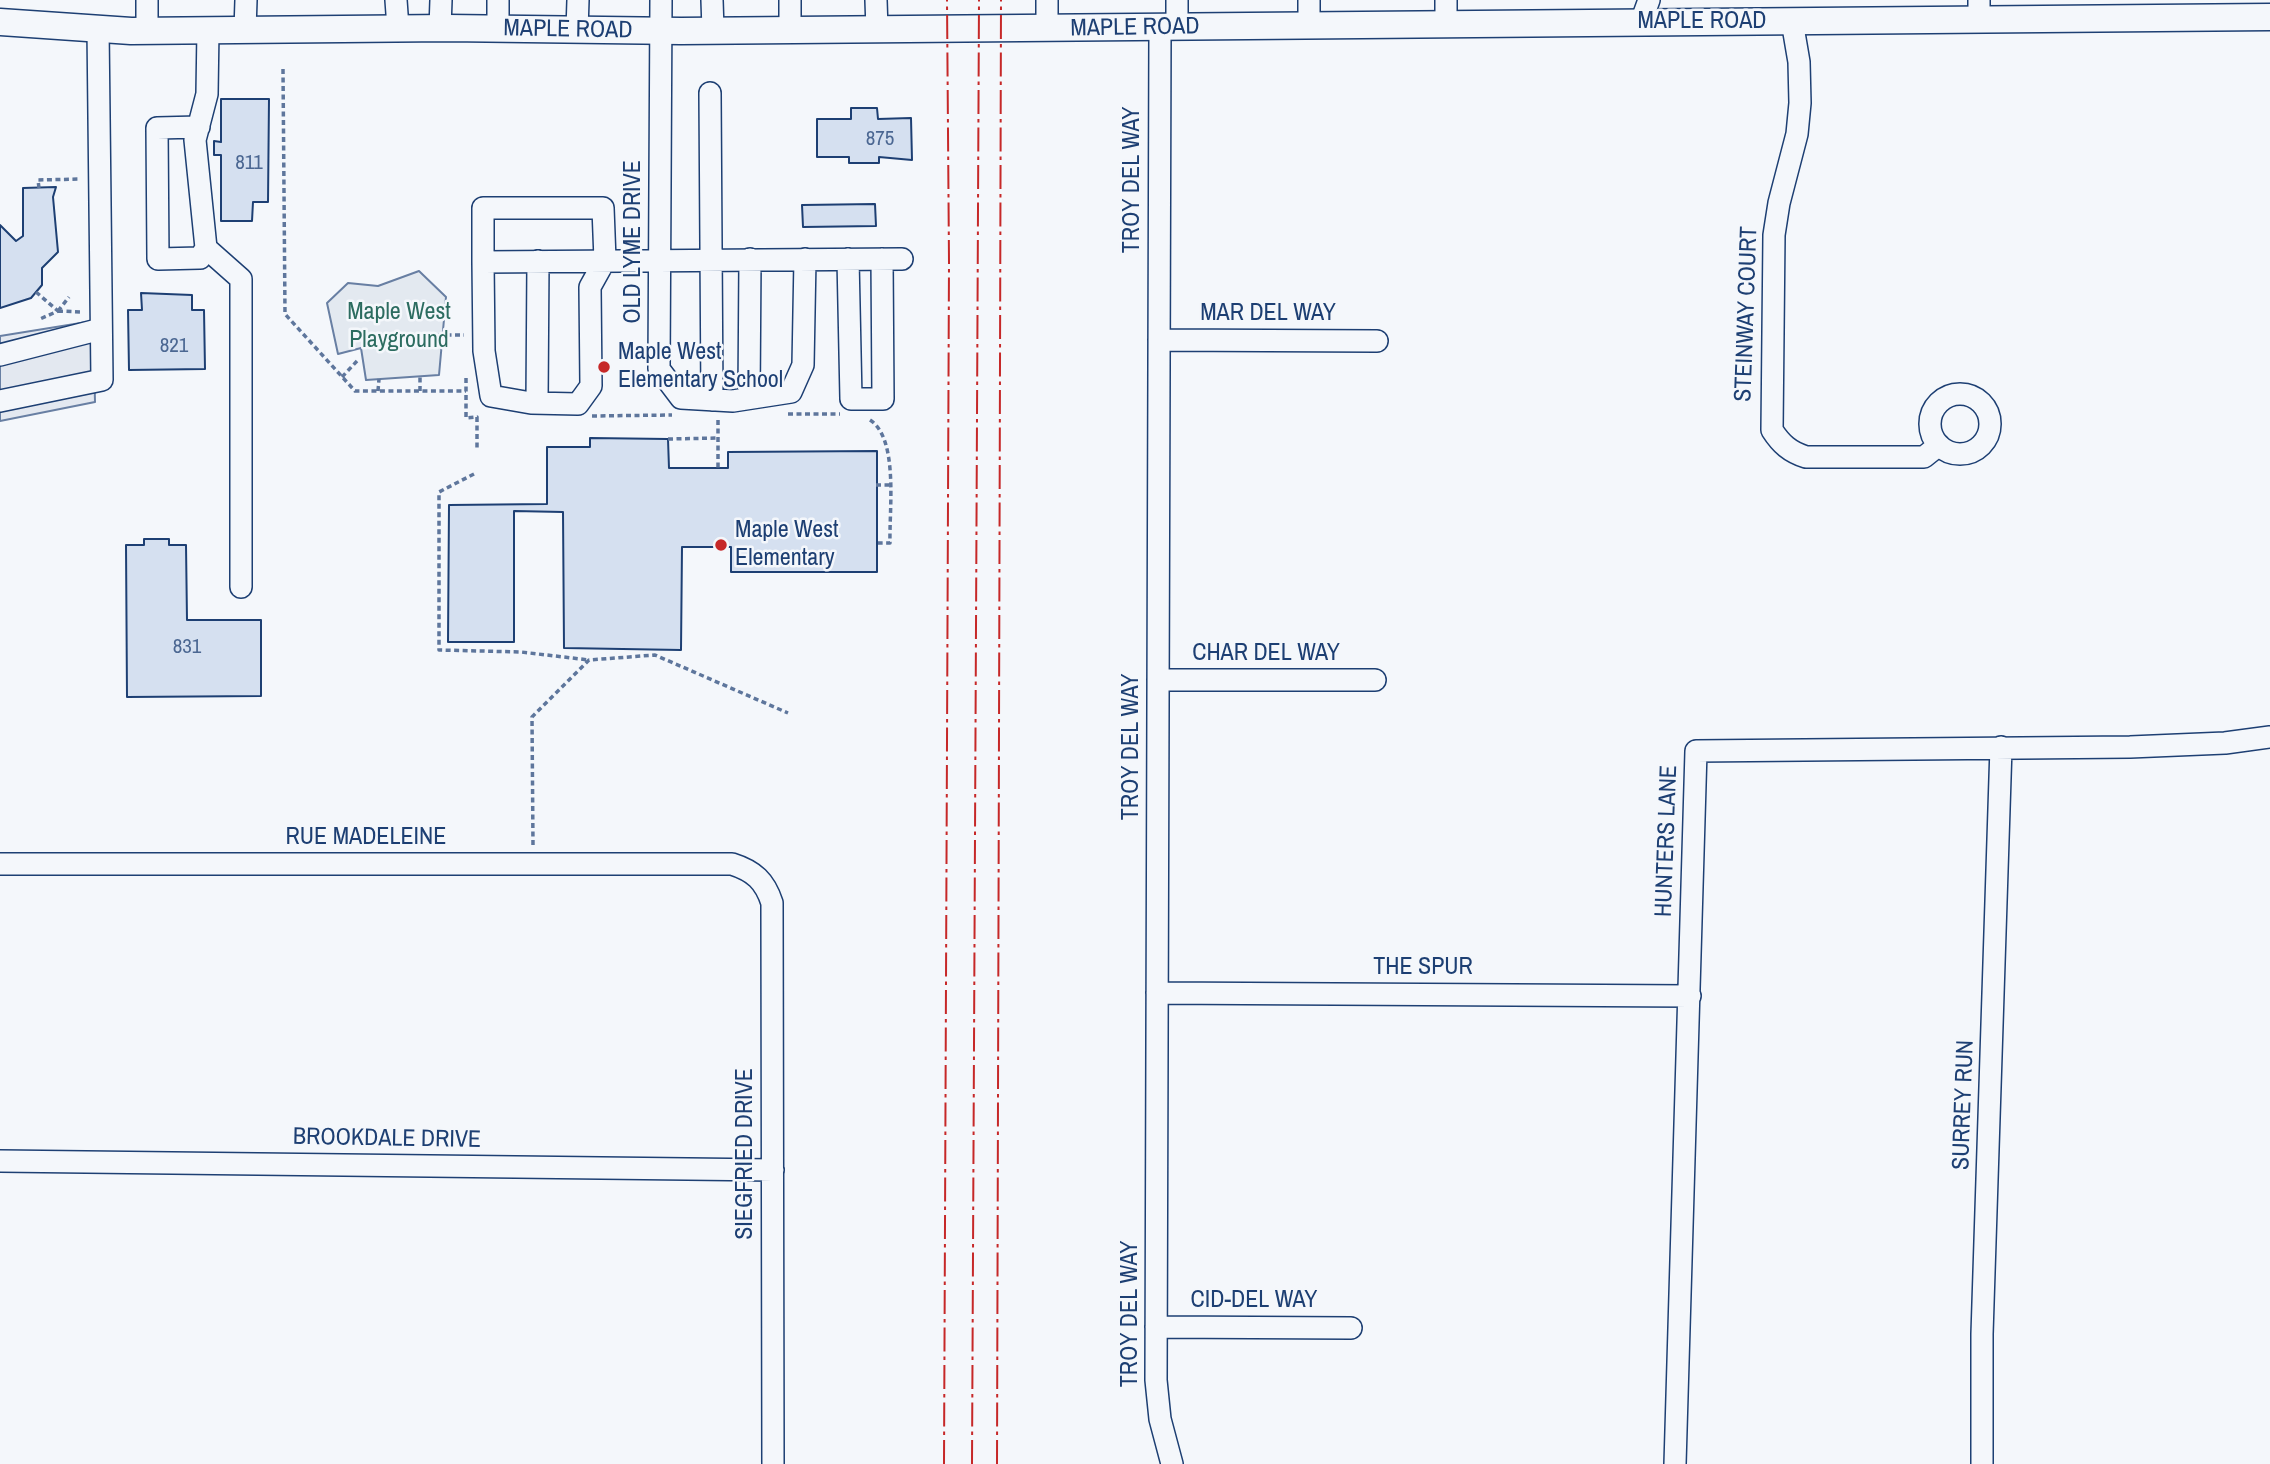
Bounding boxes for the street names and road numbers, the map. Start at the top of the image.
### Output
street label: MAPLE ROAD [1637,8,1767,36]
street label: MAPLE ROAD [1070,12,1200,44]
street label: MAPLE ROAD [503,14,633,46]
street label: TROY DEL WAY [1119,107,1147,253]
street label: OLD LYME DRIVE [620,160,648,324]
street label: STEINWAY COURT [1730,226,1764,402]
street label: MAR DEL WAY [1200,300,1336,328]
street label: CHAR DEL WAY [1192,640,1340,668]
street label: TROY DEL WAY [1118,674,1146,820]
street label: HUNTERS LANE [1650,765,1684,917]
street label: RUE MADELEINE [286,824,446,852]
street label: THE SPUR [1373,954,1473,982]
street label: SURREY RUN [1947,1039,1981,1171]
street label: SIEGFRIED DRIVE [732,1068,760,1240]
street label: BROOKDALE DRIVE [293,1123,481,1155]
street label: TROY DEL WAY [1117,1241,1145,1387]
street label: CID-DEL WAY [1191,1287,1317,1315]

